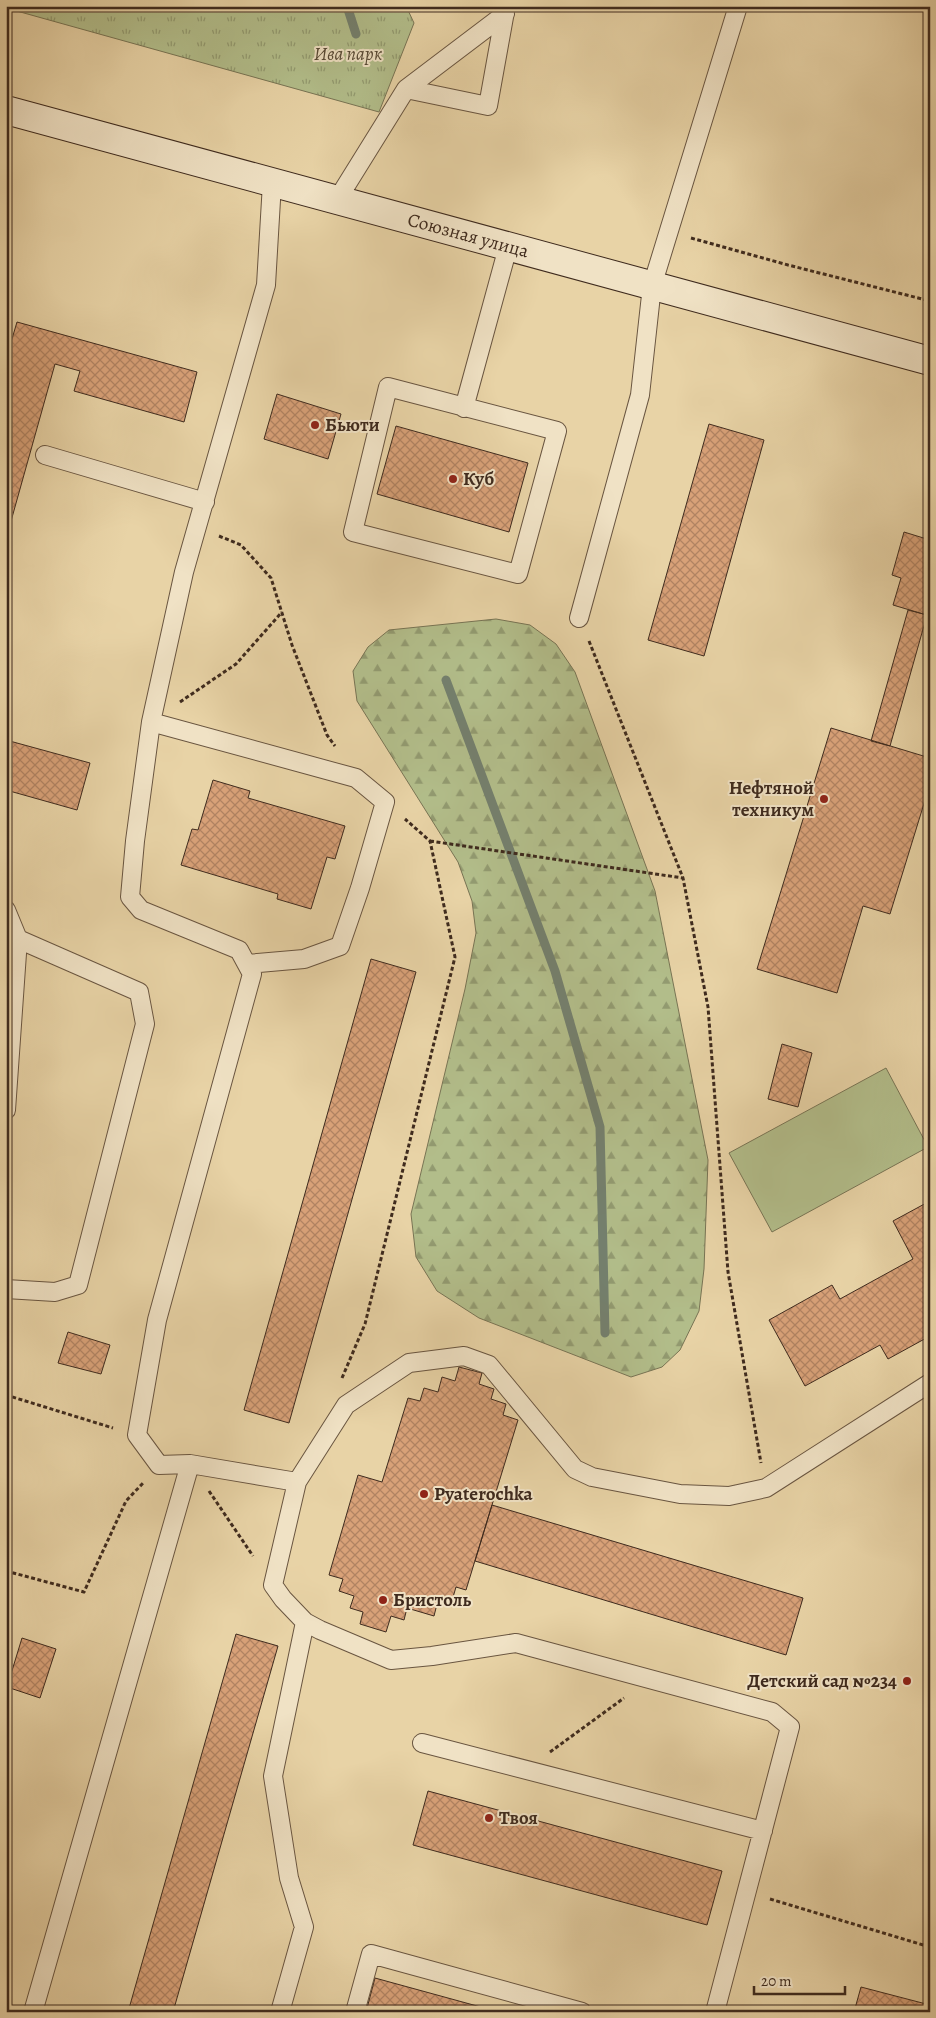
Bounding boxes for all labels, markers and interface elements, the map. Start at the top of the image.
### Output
park label: Ива парк [314,41,383,67]
street label: Союзная улица [405,207,532,265]
place label: Бьюти [325,412,380,438]
marker: Бьюти [309,419,321,431]
place label: Куб [463,466,494,492]
marker: Куб [447,473,459,485]
place label: Нефтяной техникум [729,775,814,823]
marker: Нефтяной техникум [818,793,830,805]
place label: Pyaterochka [434,1481,534,1507]
marker: Pyaterochka [418,1488,430,1500]
place label: Бристоль [393,1587,472,1613]
marker: Бристоль [377,1594,389,1606]
place label: Детский сад №234 [747,1668,897,1694]
marker: Детский сад №234 [901,1675,913,1687]
place label: Твоя [499,1805,538,1831]
marker: Твоя [483,1812,495,1824]
scale bar [754,1963,845,1995]
text: 20 m [761,1971,792,1991]

